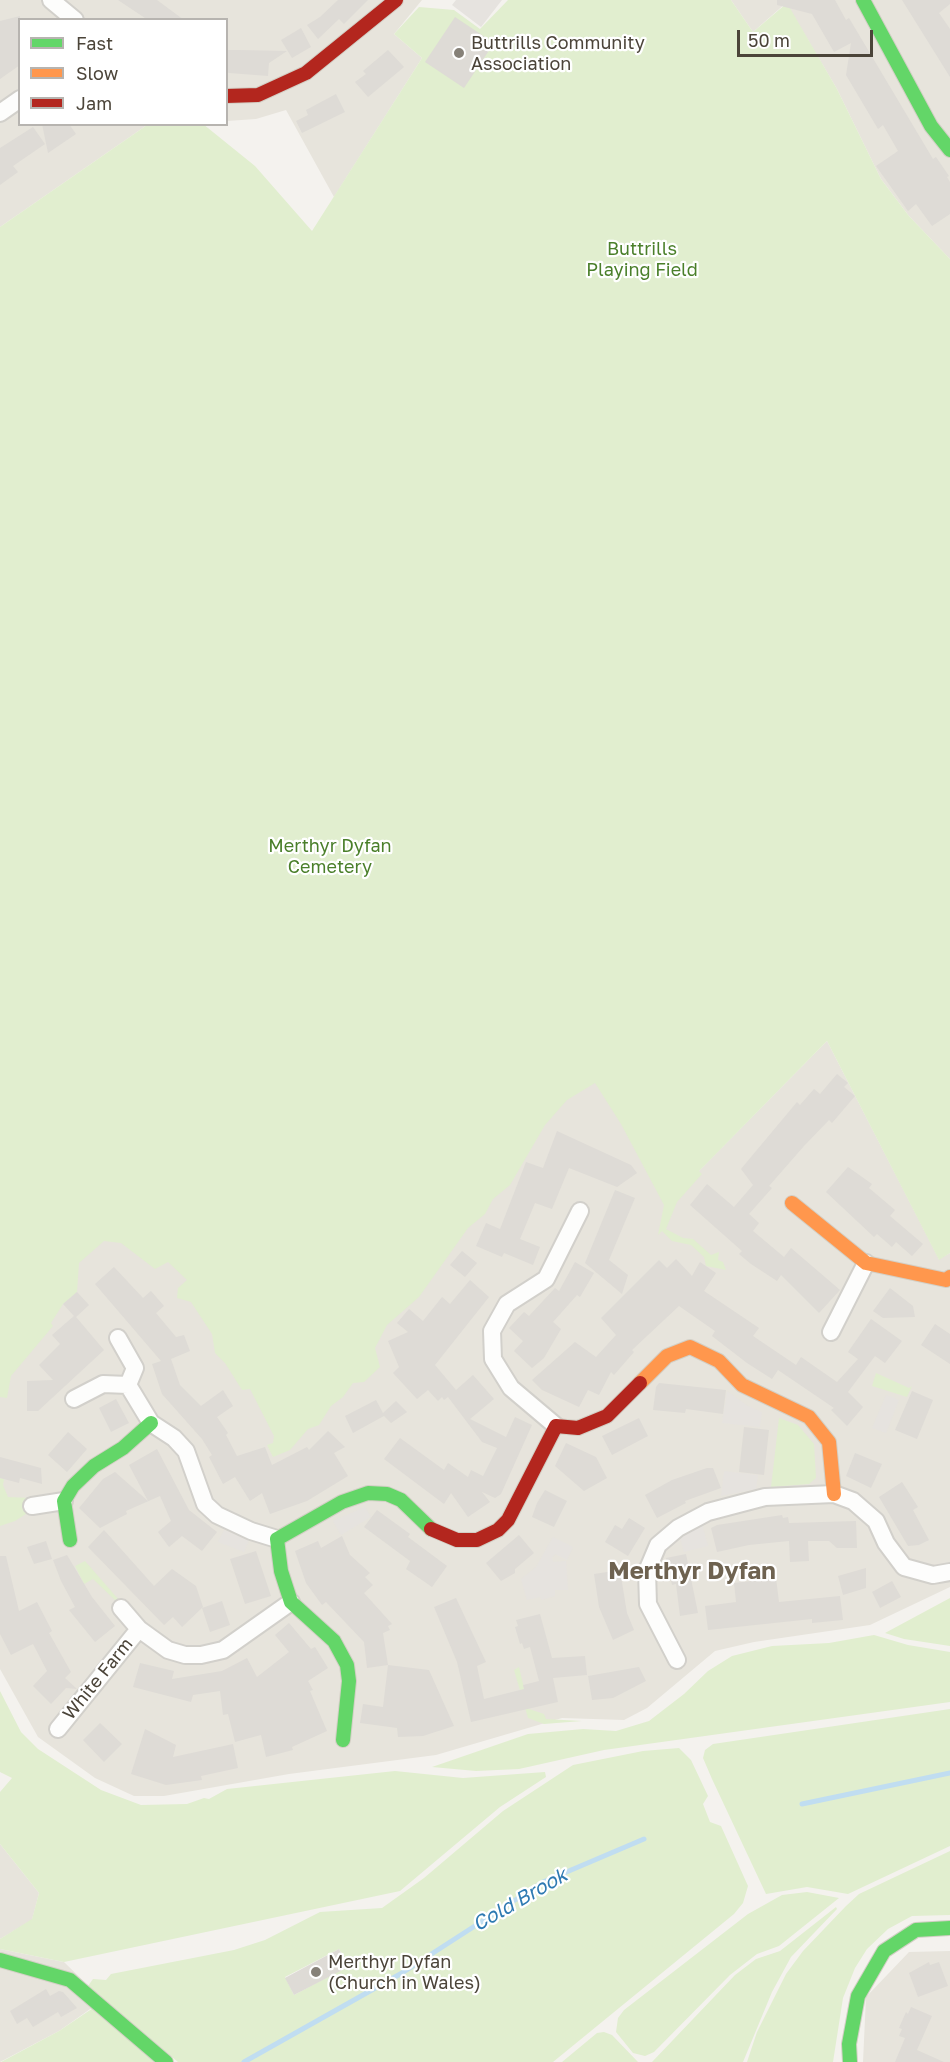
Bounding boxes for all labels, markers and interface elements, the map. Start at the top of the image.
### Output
legend [18,18,228,126]
scale bar [740,18,876,56]
text: 50 m [748,29,790,51]
text: Fast [76,32,113,54]
place label: Buttrills Community Association [471,32,645,74]
marker: Buttrills Community Association [452,46,466,60]
text: Slow [76,62,118,84]
text: Jam [76,92,112,114]
park label: Buttrills Playing Field [586,238,698,280]
park label: Merthyr Dyfan Cemetery [268,835,392,878]
district label: Merthyr Dyfan [608,1557,776,1585]
street label: White Farm [59,1634,137,1724]
water label: Cold Brook [468,1863,572,1937]
place label: Merthyr Dyfan (Church in Wales) [328,1951,481,1994]
marker: Merthyr Dyfan (Church in Wales) [309,1965,323,1979]

